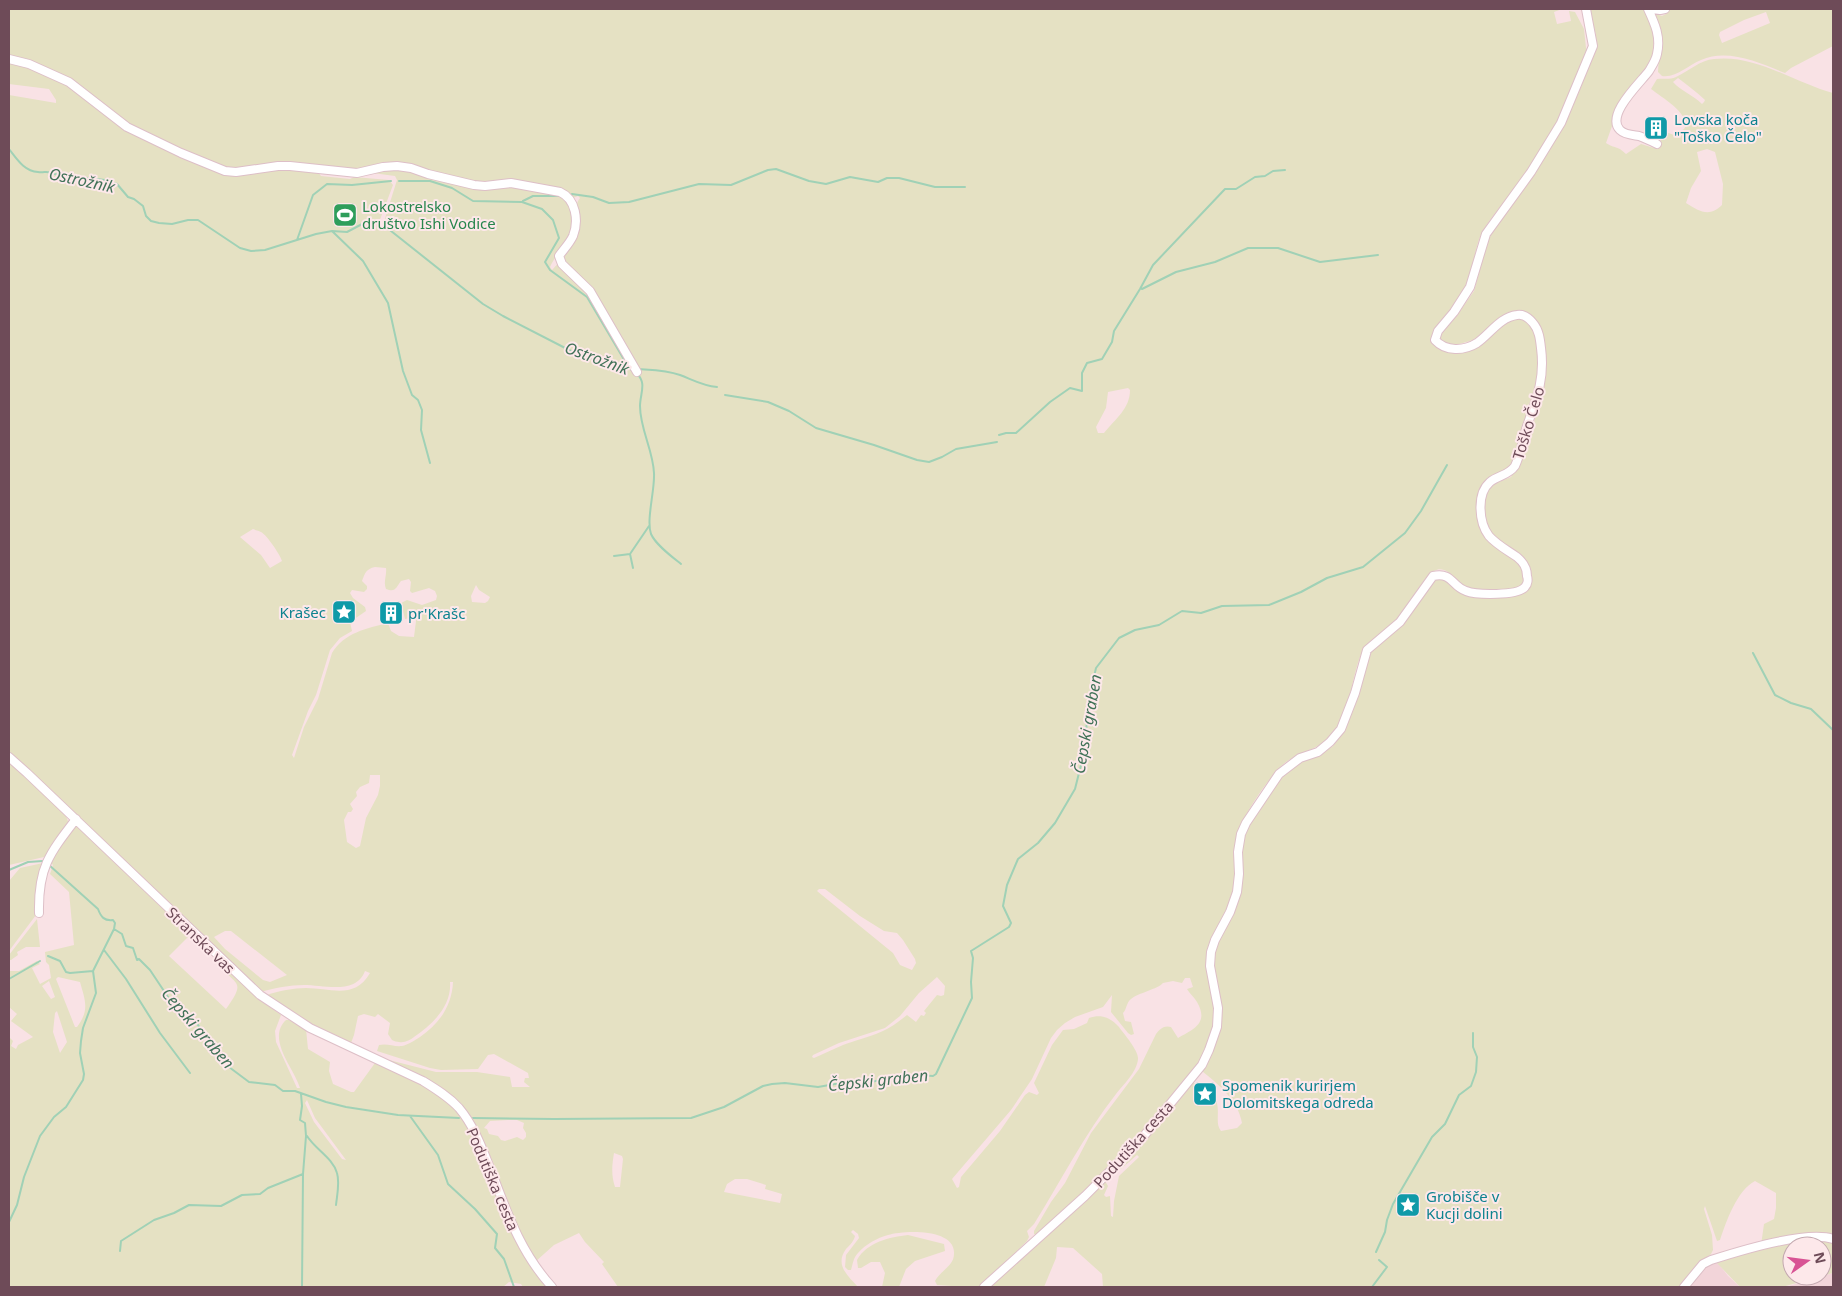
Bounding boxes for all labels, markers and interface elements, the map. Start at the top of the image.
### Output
place label: Lovska koča "Toško Čelo" [1674,109,1762,146]
building icon: Lovska koča "Toško Čelo" [1643,115,1669,141]
water label: Ostrožnik [47,162,118,198]
place label: Lokostrelsko društvo Ishi Vodice [362,196,496,233]
sports icon: Lokostrelsko društvo Ishi Vodice [332,202,358,228]
water label: Ostrožnik [562,336,633,380]
street label: Toško Čelo [1507,384,1549,462]
place icon: Krašec [331,599,357,625]
building icon: pr'Krašc [378,600,404,626]
place label: Krašec [280,602,326,622]
place label: pr'Krašc [408,603,465,623]
water label: Čepski graben [1067,673,1107,775]
street label: Stranska vas [162,902,240,978]
water label: Čepski graben [157,983,239,1073]
water label: Čepski graben [827,1064,929,1096]
place label: Spomenik kurirjem Dolomitskega odreda [1222,1075,1374,1112]
place icon: Spomenik kurirjem Dolomitskega odreda [1192,1081,1218,1107]
street label: Podutiška cesta [1089,1096,1177,1192]
street label: Podutiška cesta [462,1124,524,1234]
place label: Grobišče v Kucji dolini [1426,1186,1503,1223]
place icon: Grobišče v Kucji dolini [1395,1192,1421,1218]
north arrow [1782,1236,1832,1286]
text: N [1810,1250,1831,1266]

